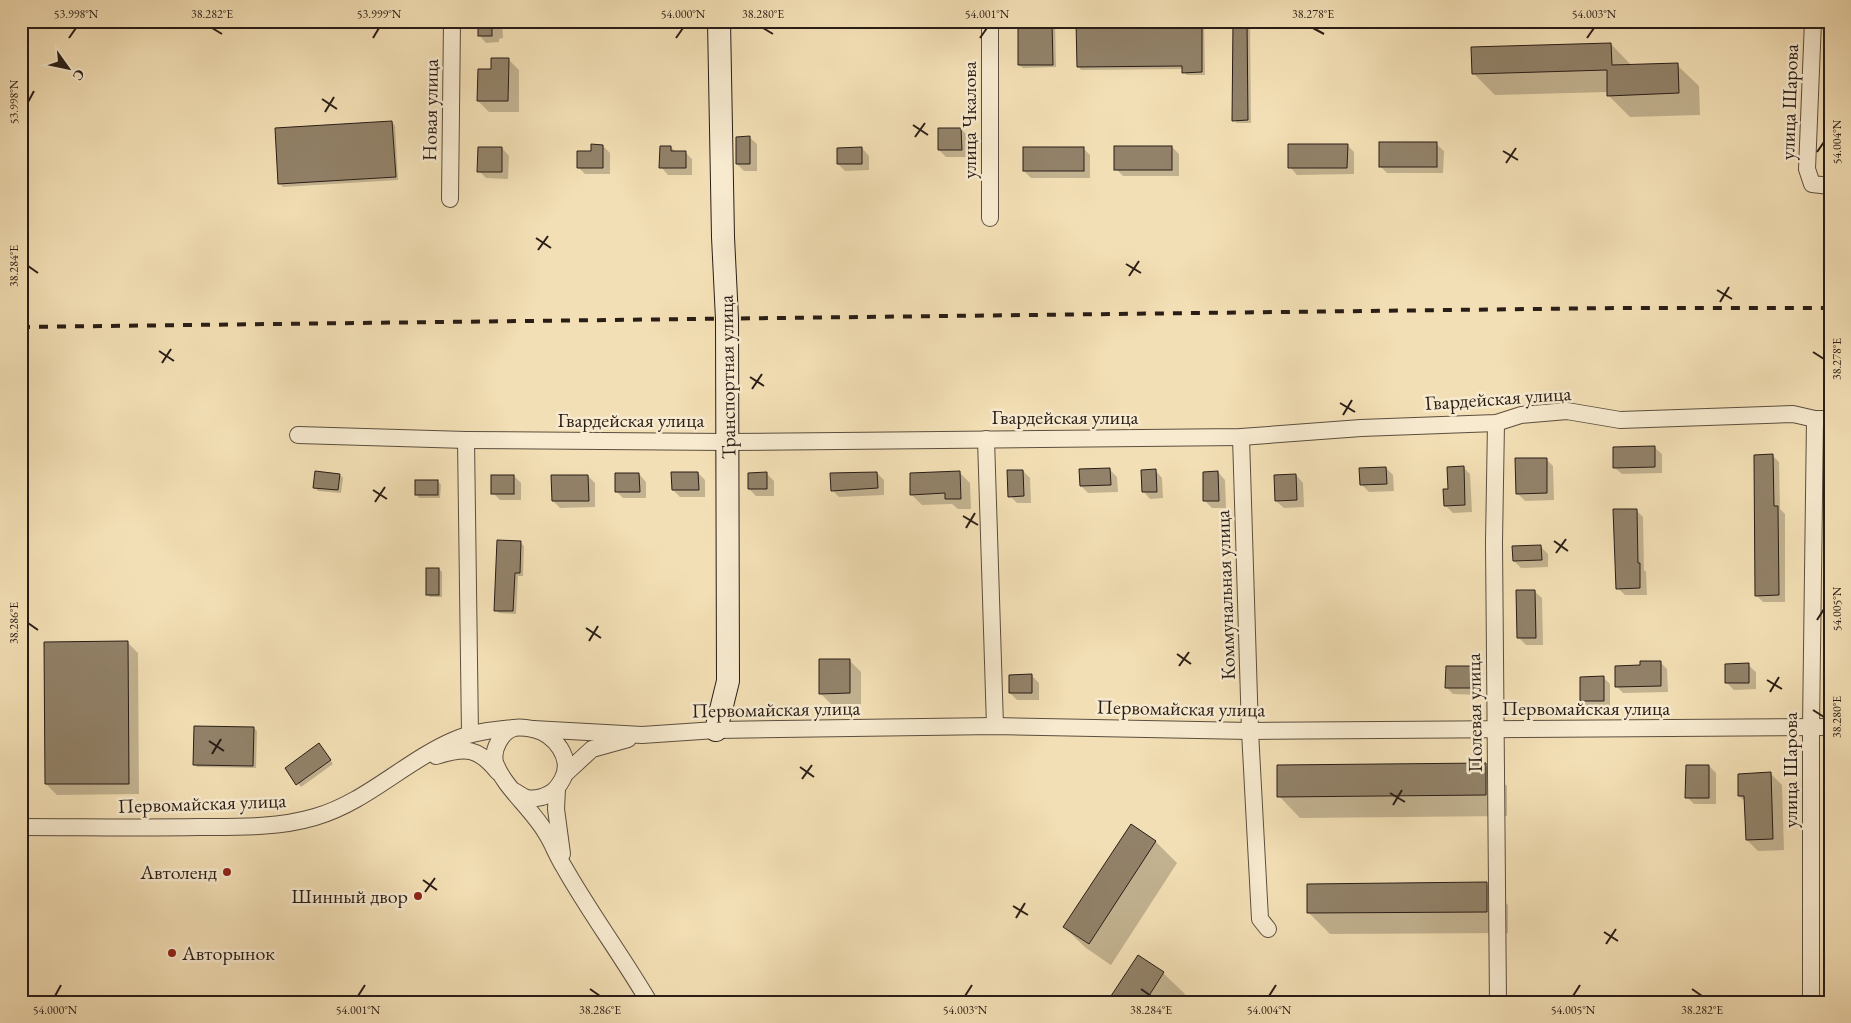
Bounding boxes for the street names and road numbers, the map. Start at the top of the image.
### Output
street label: улица Шарова [1774,44,1804,160]
street label: Новая улица [416,59,444,161]
street label: улица Чкалова [956,61,982,179]
street label: Транспортная улица [713,295,741,459]
street label: Гвардейская улица [1424,380,1572,416]
street label: Гвардейская улица [992,404,1138,430]
street label: Гвардейская улица [558,407,704,433]
street label: Коммунальная улица [1209,510,1241,680]
street label: Полевая улица [1460,653,1488,773]
street label: Первомайская улица [1096,694,1266,722]
street label: Первомайская улица [691,695,861,723]
street label: Первомайская улица [1502,695,1670,721]
street label: улица Шарова [1777,712,1803,828]
street label: Первомайская улица [117,787,287,819]

